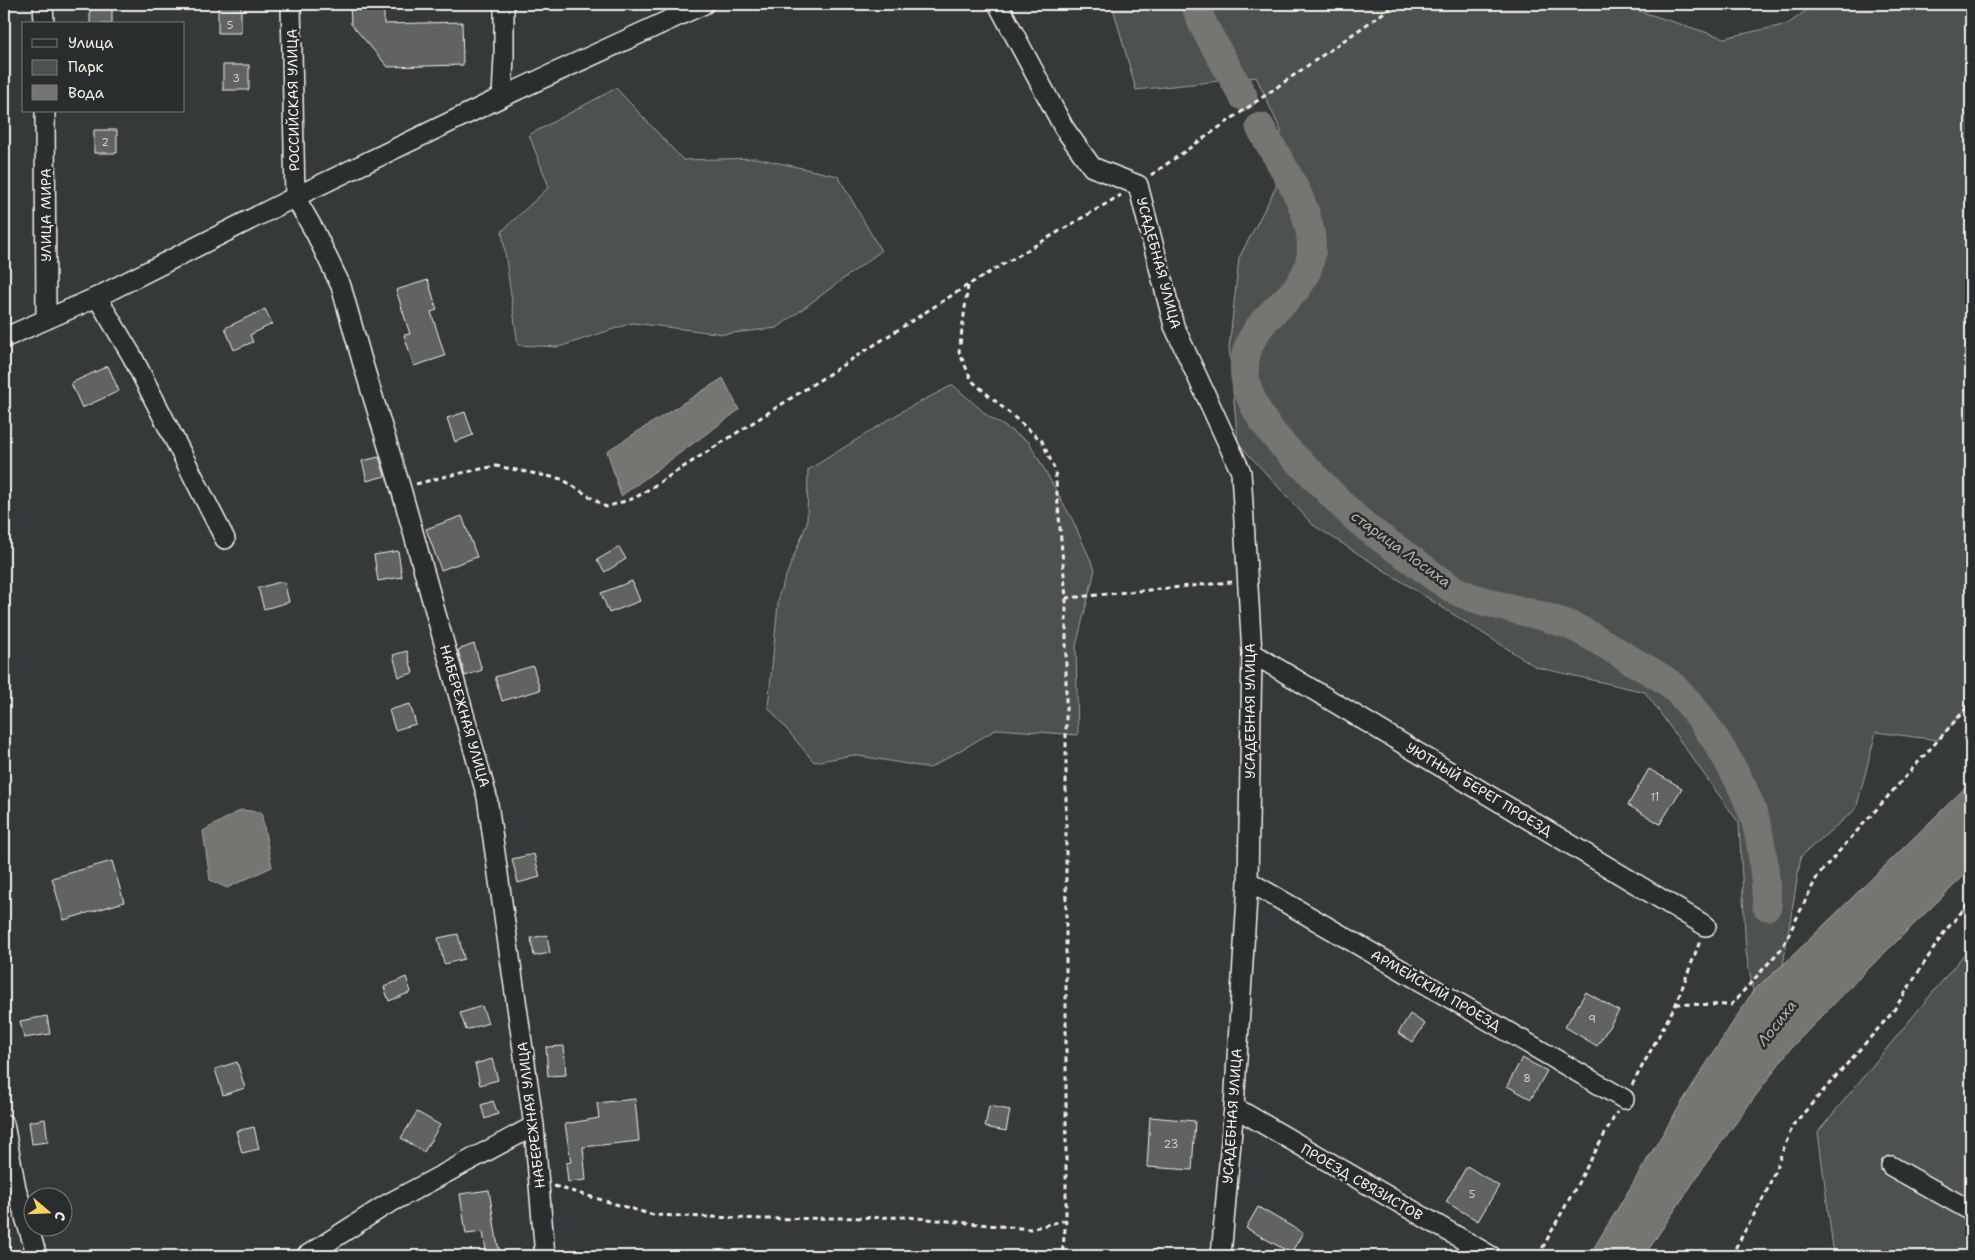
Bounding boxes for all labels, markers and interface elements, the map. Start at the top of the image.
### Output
house number: 5 [227,18,234,33]
legend [22,22,185,112]
street label: РОССИЙСКАЯ УЛИЦА [283,28,303,172]
text: Улица [68,33,114,53]
text: Парк [68,57,104,77]
house number: 3 [232,71,240,86]
text: Вода [68,83,105,103]
house number: 2 [101,135,109,150]
street label: УЛИЦА МИРА [37,168,55,262]
street label: УСАДЕБНАЯ УЛИЦА [1133,195,1185,331]
water label: старица Лосиха [1347,506,1455,592]
street label: НАБЕРЕЖНАЯ УЛИЦА [436,643,494,789]
street label: УСАДЕБНАЯ УЛИЦА [1241,643,1259,779]
street label: УЮТНЫЙ БЕРЕГ ПРОЕЗД [1403,738,1556,840]
house number: 11 [1651,790,1659,805]
street label: АРМЕЙСКИЙ ПРОЕЗД [1368,945,1505,1035]
water label: Лосиха [1752,996,1801,1051]
house number: 9 [1588,1012,1596,1027]
street label: НАБЕРЕЖНАЯ УЛИЦА [513,1041,549,1189]
street label: УСАДЕБНАЯ УЛИЦА [1218,1048,1246,1184]
house number: 8 [1523,1071,1531,1086]
house number: 23 [1164,1137,1178,1152]
street label: ПРОЕЗД СВЯЗИСТОВ [1298,1140,1426,1224]
house number: 5 [1469,1187,1476,1202]
north arrow [22,1188,72,1238]
text: С [50,1209,70,1223]

